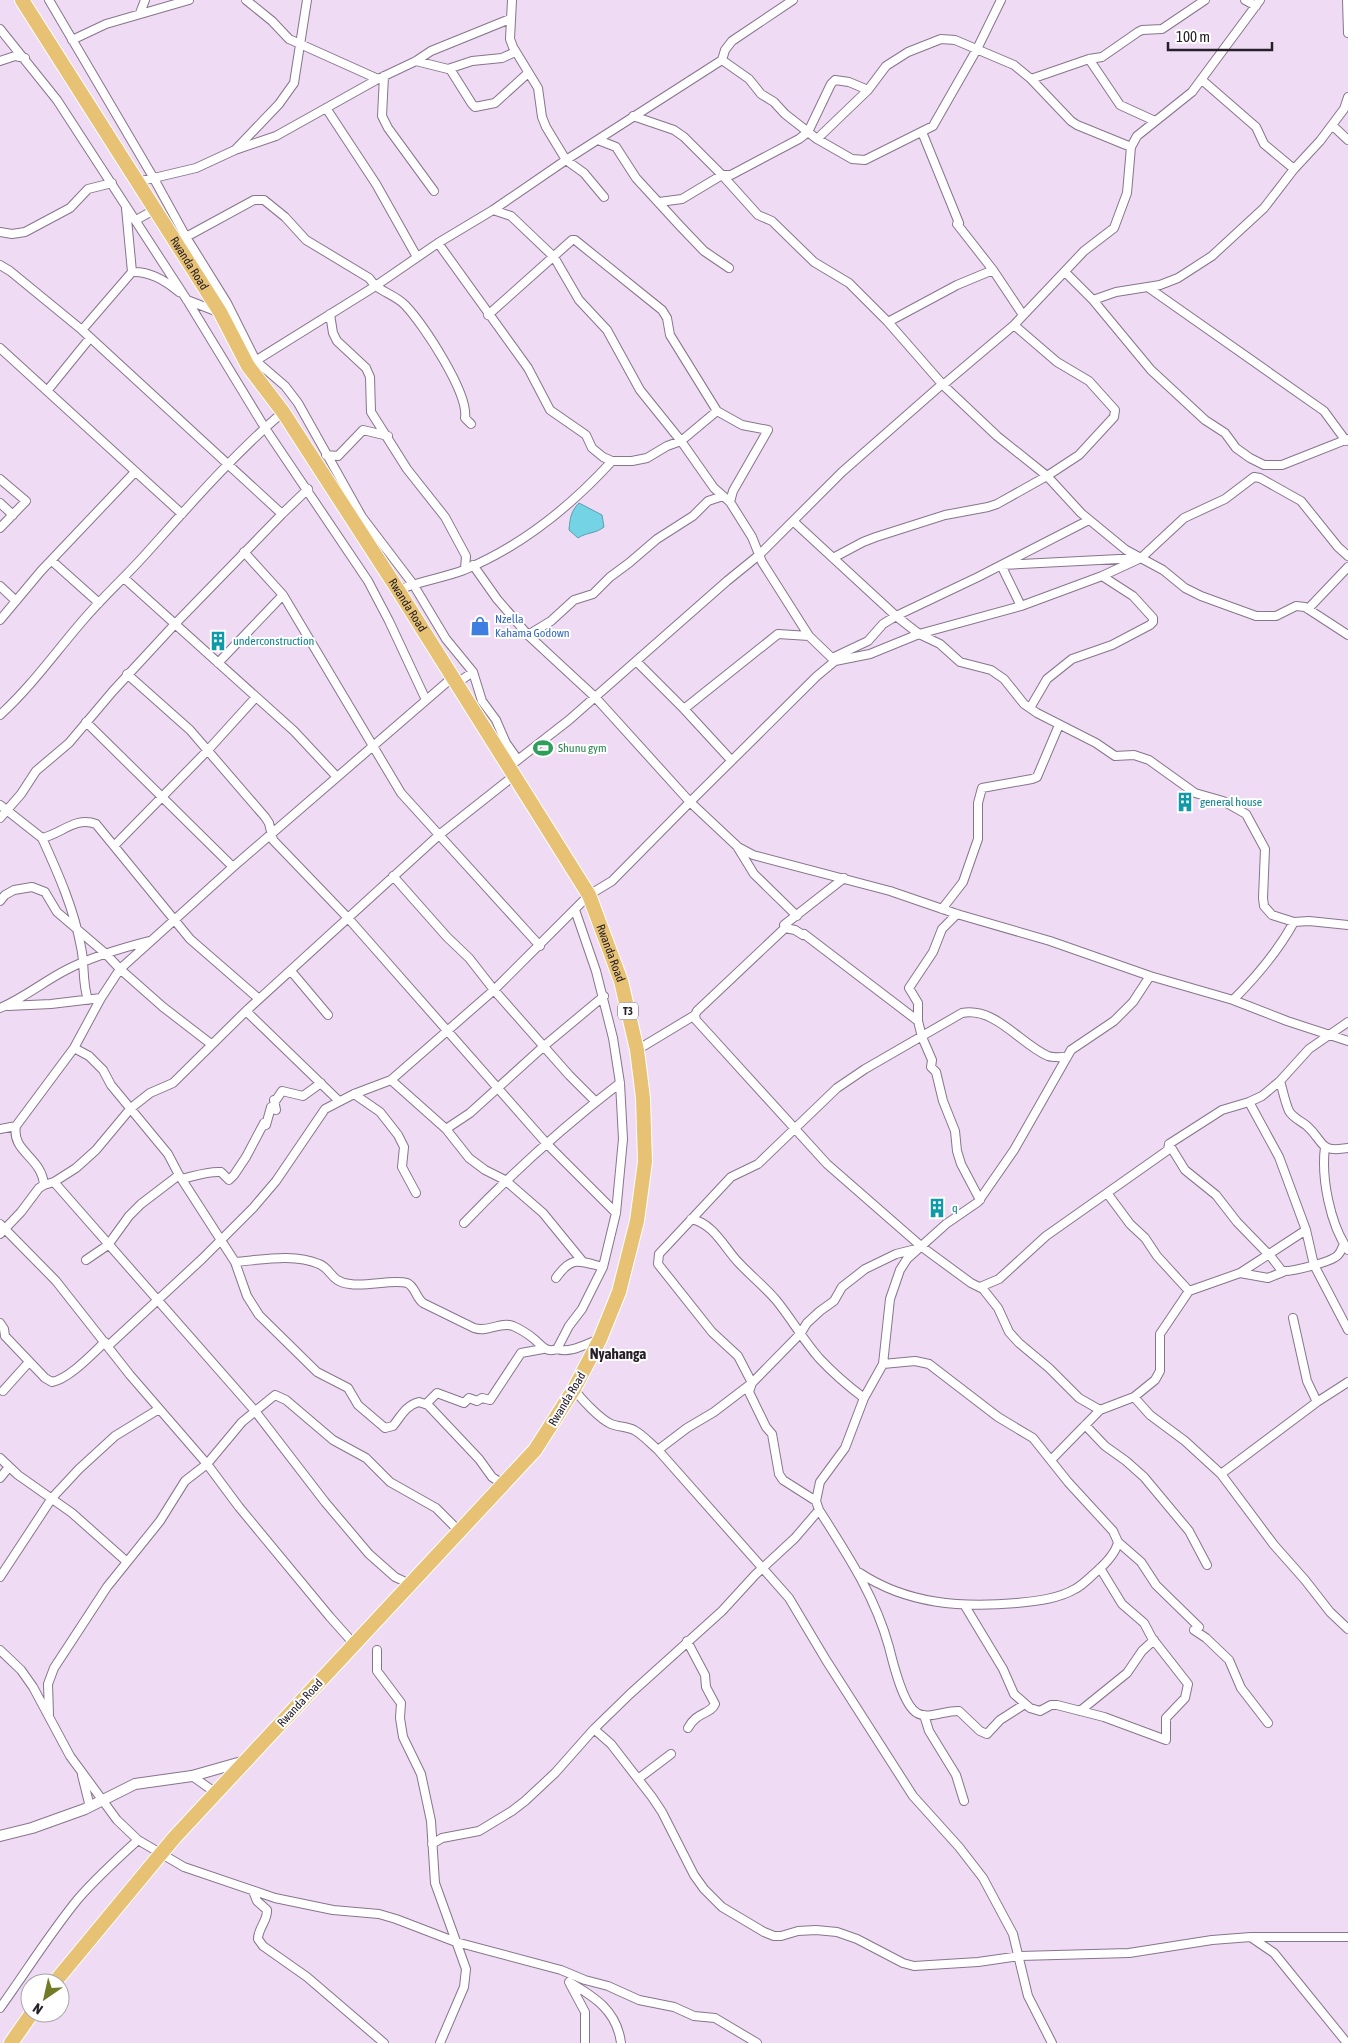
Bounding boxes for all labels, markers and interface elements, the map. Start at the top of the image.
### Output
scale bar [1168,20,1272,52]
text: 100 m [1176,28,1210,45]
street label: Rwanda Road [167,234,211,293]
street label: Rwanda Road [385,576,429,635]
place label: Nzella Kahama Godown [495,612,570,640]
shop icon: Nzella Kahama Godown [469,615,491,637]
building icon: underconstruction [207,630,229,652]
place label: underconstruction [233,634,314,648]
sports icon: Shunu gym [532,737,554,759]
place label: Shunu gym [558,741,607,755]
building icon: general house [1174,791,1196,813]
place label: general house [1200,795,1262,809]
street label: Rwanda Road [594,922,628,984]
road number: T3 [618,1002,638,1019]
building icon: q [926,1197,948,1219]
place label: q [952,1201,958,1215]
district label: Nyahanga [590,1345,646,1362]
street label: Rwanda Road [545,1370,589,1428]
street label: Rwanda Road [274,1676,326,1730]
north arrow [20,1973,70,2023]
text: N [30,2000,46,2018]

